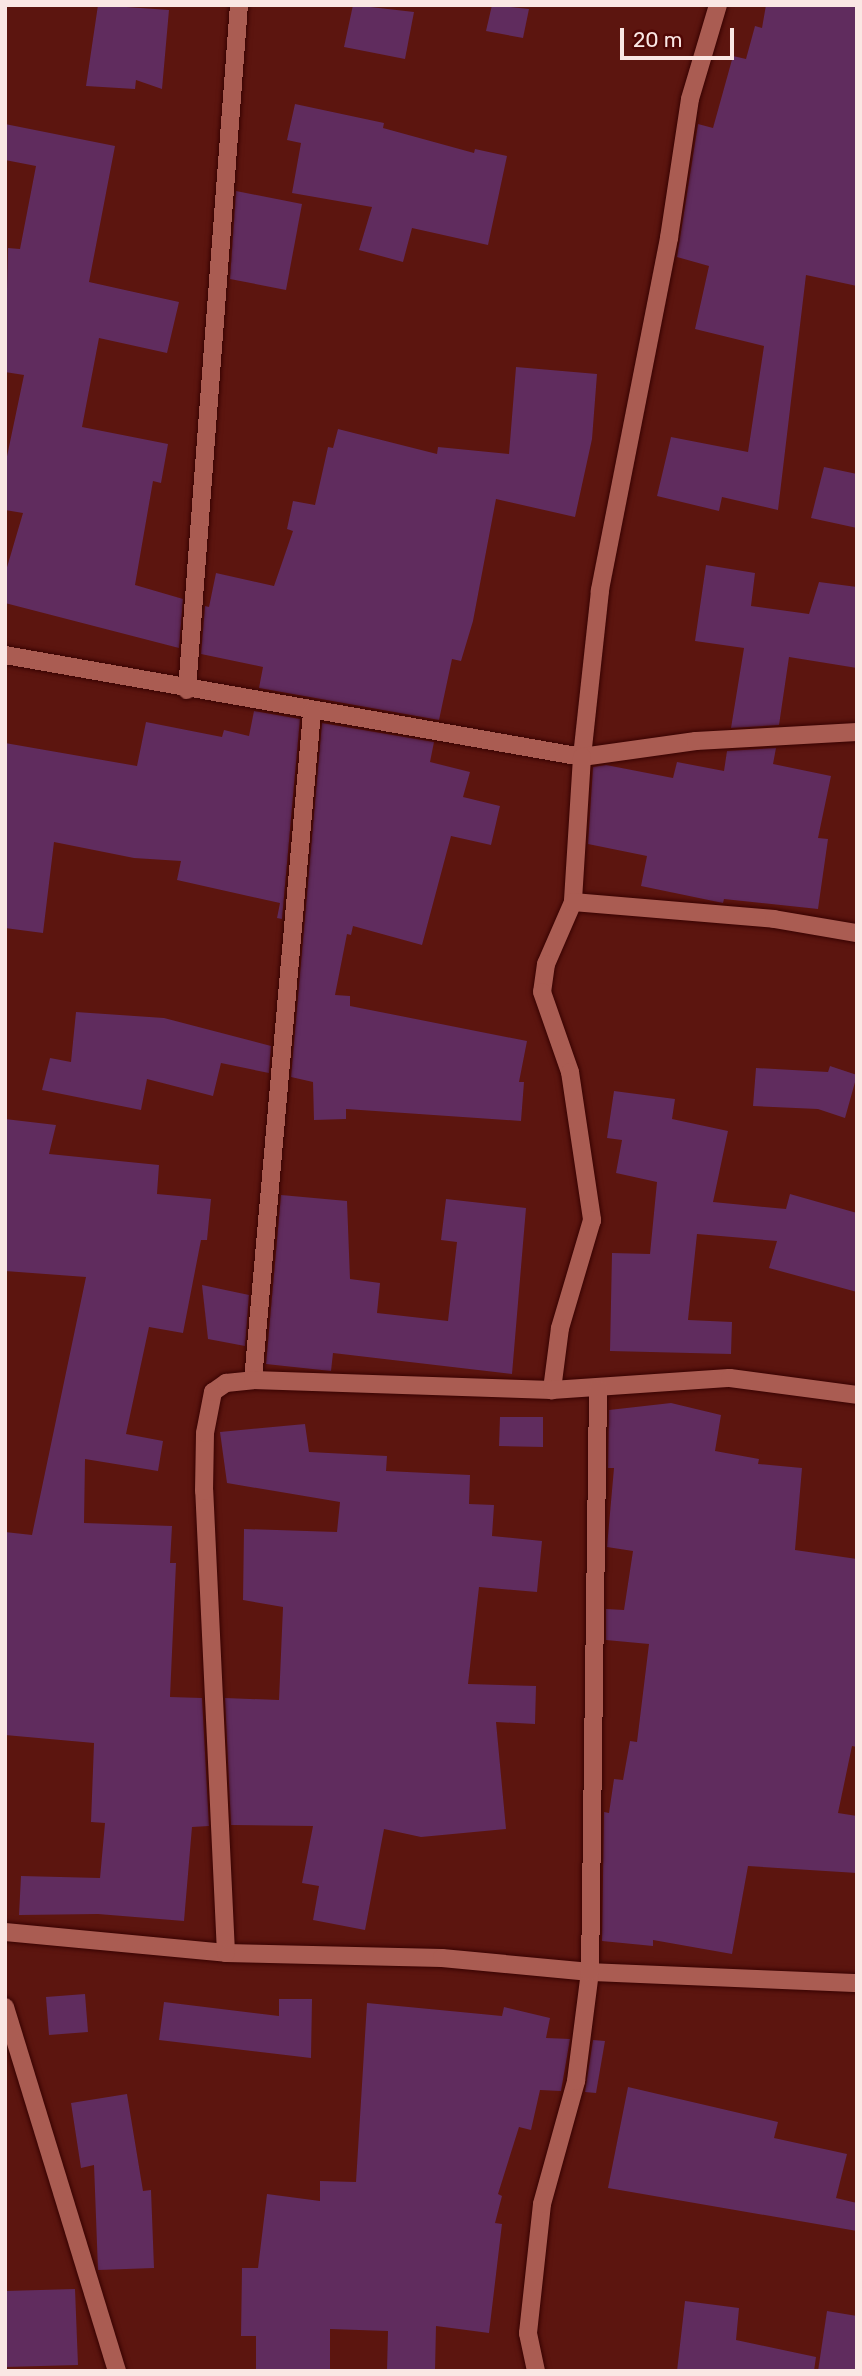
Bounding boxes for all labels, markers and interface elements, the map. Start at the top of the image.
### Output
scale bar [624,14,738,58]
text: 20 m [633,27,682,52]

